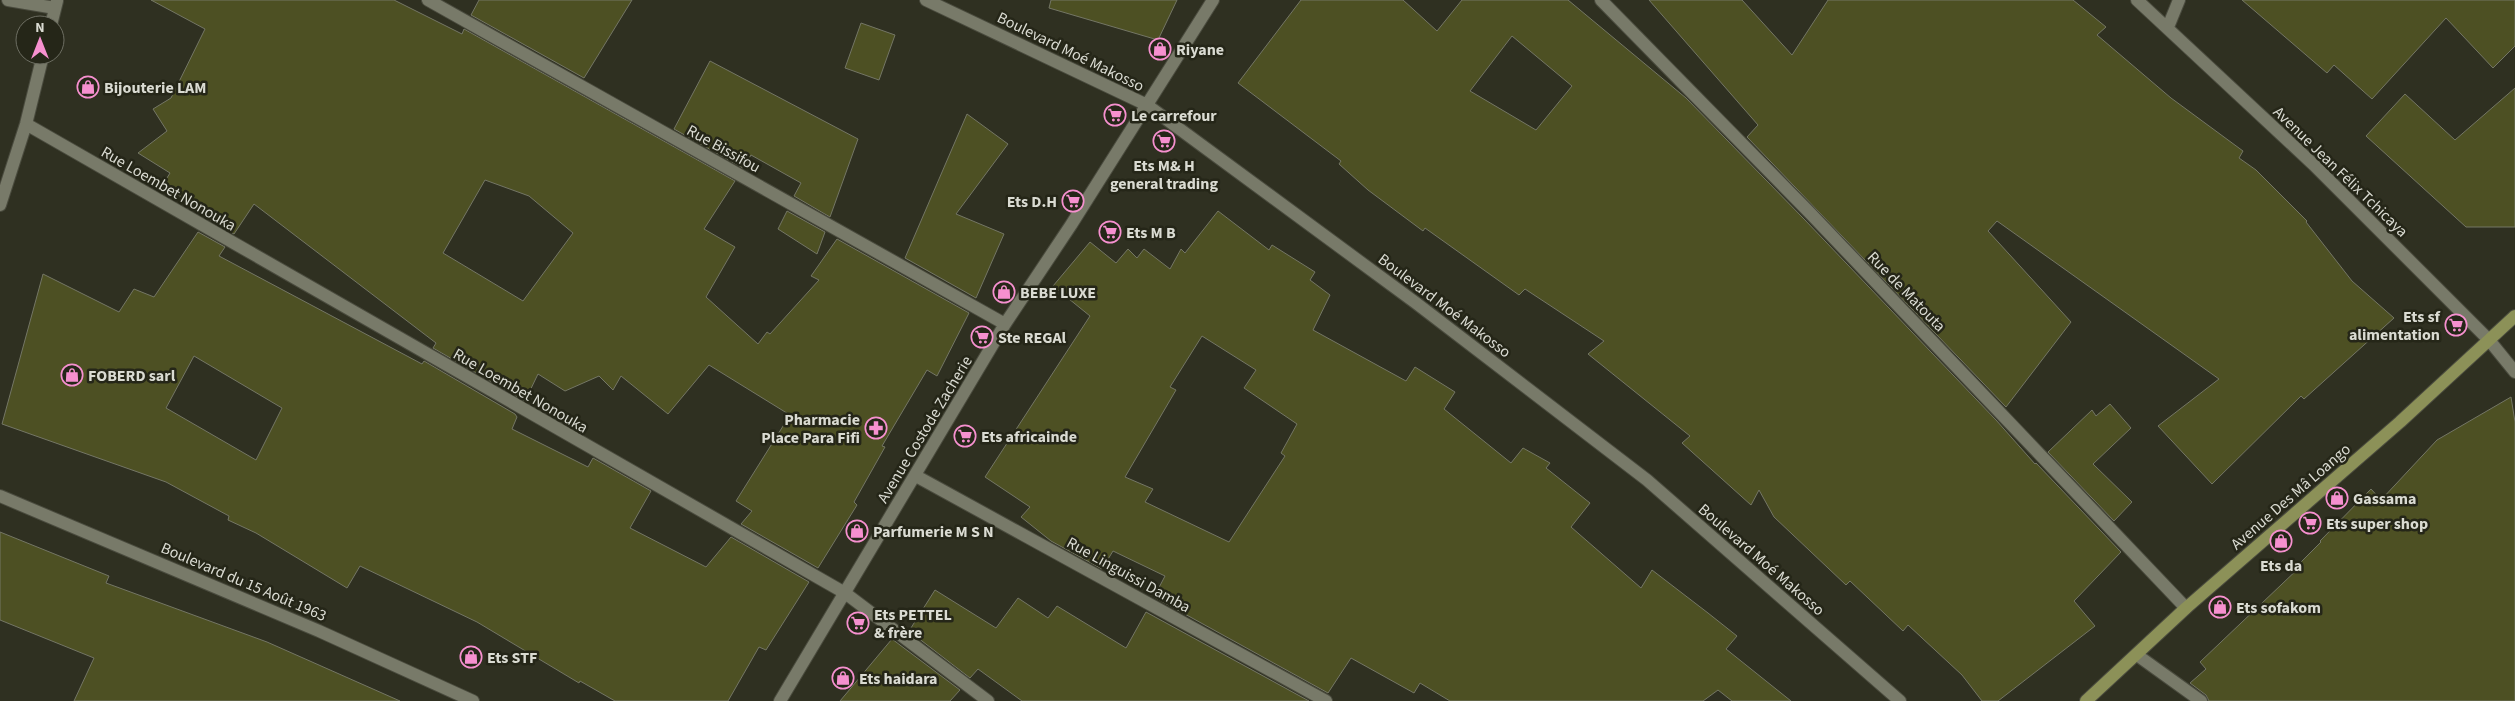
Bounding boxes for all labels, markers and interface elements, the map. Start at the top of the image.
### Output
street label: Boulevard Moé Makosso [993,7,1148,97]
north arrow [15,15,65,65]
text: N [35,18,45,38]
shop icon: Riyane [1148,37,1172,61]
place label: Riyane [1176,39,1224,61]
shop icon: Bijouterie LAM [76,75,100,99]
place label: Bijouterie LAM [104,77,206,99]
street label: Avenue Jean Félix Tchicaya [2268,101,2413,242]
supermarket icon: Le carrefour [1103,103,1127,127]
place label: Le carrefour [1131,105,1217,127]
street label: Rue Bissifou [683,119,765,178]
supermarket icon: Ets M& H general trading [1152,129,1176,153]
street label: Rue Loembet Nonouka [97,141,240,237]
place label: Ets M& H general trading [1110,155,1218,195]
supermarket icon: Ets D.H [1061,189,1085,213]
place label: Ets D.H [1007,191,1057,213]
supermarket icon: Ets M B [1098,220,1122,244]
place label: Ets M B [1126,222,1176,244]
street label: Rue de Matouta [1862,247,1950,337]
street label: Boulevard Moé Makosso [1373,249,1515,363]
shop icon: BEBE LUXE [992,280,1016,304]
place label: BEBE LUXE [1020,282,1096,304]
place label: Ets sf alimentation [2349,306,2441,346]
supermarket icon: Ets sf alimentation [2444,313,2468,337]
supermarket icon: Ste REGAl [970,325,994,349]
place label: Ste REGAl [998,327,1067,349]
street label: Rue Loembet Nonouka [449,343,592,439]
street label: Avenue Costode Zacherie [872,352,978,507]
shop icon: FOBERD sarl [60,363,84,387]
place label: FOBERD sarl [88,365,176,387]
place label: Pharmacie Place Para Fifi [761,409,860,449]
pharmacy icon: Pharmacie Place Para Fifi [864,416,888,440]
supermarket icon: Ets africainde [953,424,977,448]
place label: Ets africainde [981,426,1077,448]
street label: Avenue Des Mâ Loango [2226,438,2355,555]
shop icon: Gassama [2325,486,2349,510]
place label: Gassama [2353,488,2416,510]
street label: Boulevard Moé Makosso [1693,499,1829,621]
supermarket icon: Ets super shop [2298,511,2322,535]
place label: Ets super shop [2326,513,2428,535]
shop icon: Parfumerie M S N [845,519,869,543]
place label: Parfumerie M S N [873,521,994,543]
shop icon: Ets da [2269,529,2293,553]
street label: Rue Linguissi Damba [1063,532,1194,618]
street label: Boulevard du 15 Août 1963 [157,537,330,627]
place label: Ets da [2260,555,2302,577]
shop icon: Ets sofakom [2208,595,2232,619]
place label: Ets sofakom [2236,597,2321,619]
place label: Ets PETTEL & frère [874,604,952,644]
supermarket icon: Ets PETTEL & frère [846,611,870,635]
shop icon: Ets STF [459,645,483,669]
place label: Ets STF [487,647,537,669]
shop icon: Ets haidara [831,666,855,690]
place label: Ets haidara [859,668,938,690]

